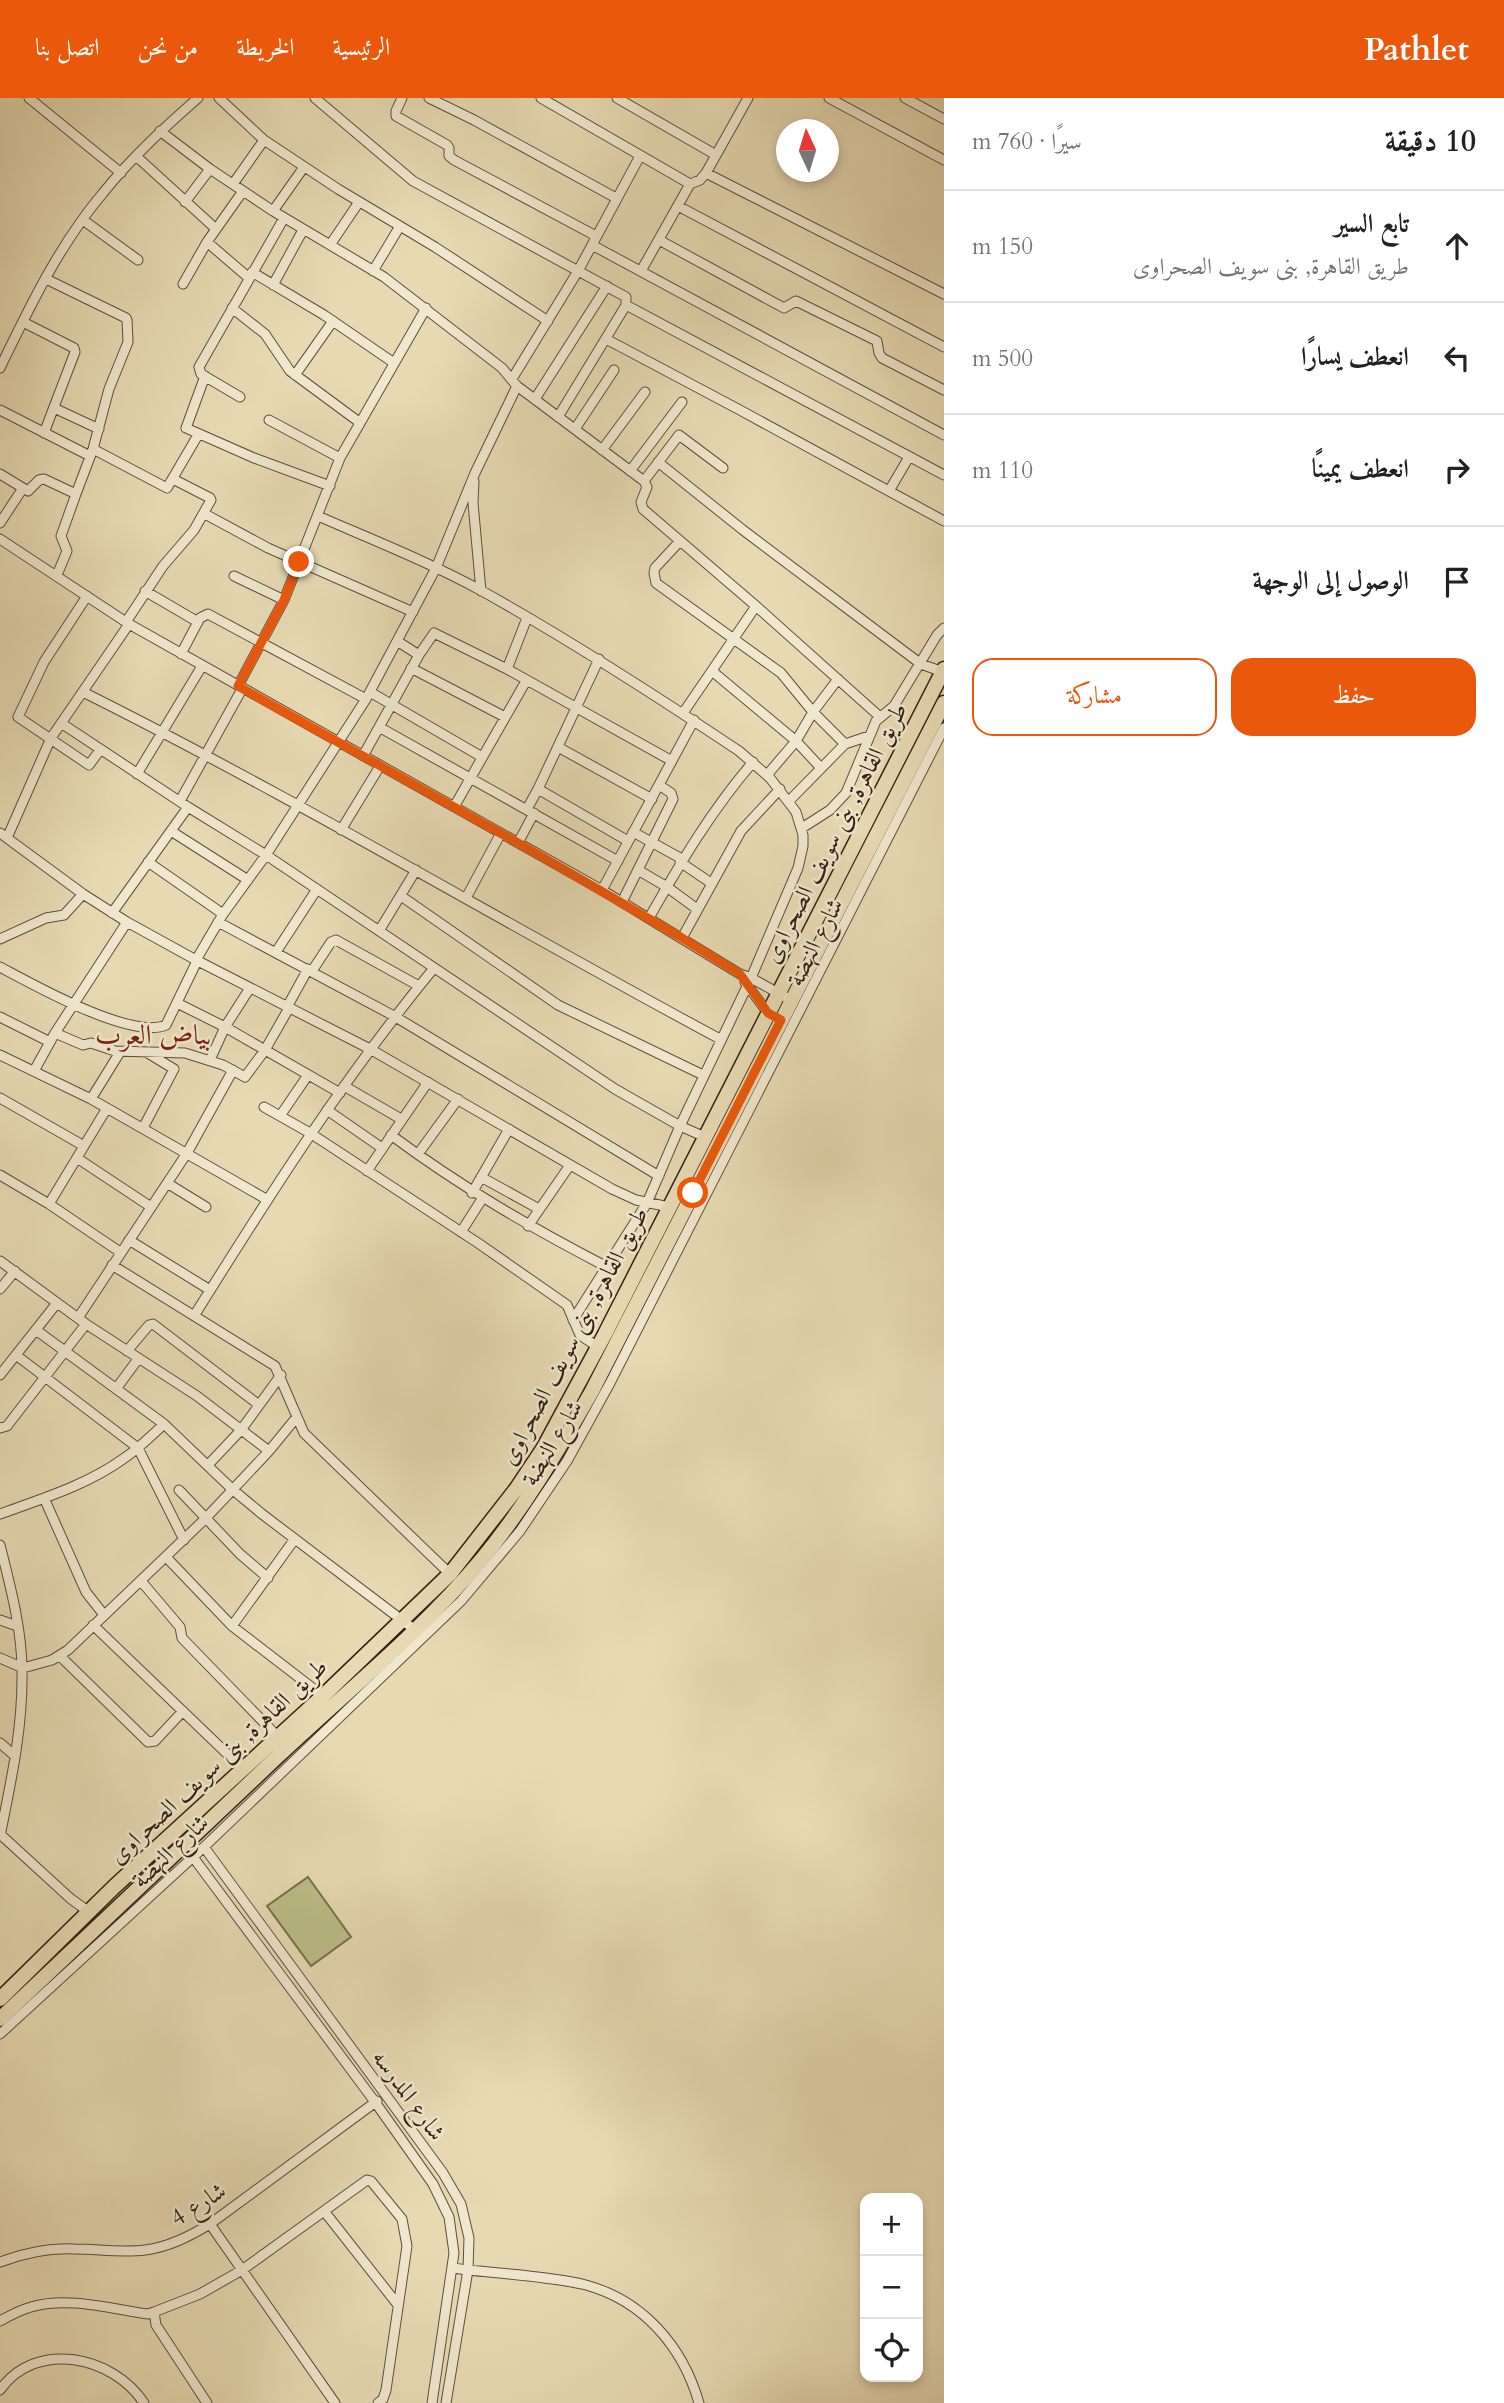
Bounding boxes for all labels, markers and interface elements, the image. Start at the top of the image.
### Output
text: Pathlet [1364,27,1469,72]
text: اتصل بنا [35,31,99,64]
text: من نحن [137,31,198,64]
text: الخريطة [236,31,295,64]
text: الرئيسية [333,31,390,64]
north arrow [776,119,839,182]
text: 10 دقيقة [1385,121,1476,162]
text: سيرًا · 760 m [972,126,1082,157]
text: تابع السير [1334,206,1409,241]
icon: ahead [1438,227,1476,265]
text: 150 m [972,231,1033,262]
text: طريق القاهرة, بنى سويف الصحراوى [1133,251,1409,282]
text: انعطف يسارًا [1301,339,1409,374]
icon: left [1438,339,1476,377]
text: 500 m [972,343,1033,374]
text: انعطف يمينًا [1311,451,1409,486]
icon: right [1438,451,1476,489]
text: 110 m [972,455,1033,486]
route end [283,546,314,577]
text: الوصول إلى الوجهة [1253,563,1409,598]
icon: arrive [1438,563,1476,601]
button: مشاركة [972,658,1217,736]
button: حفظ [1231,658,1476,736]
street label: طريق القاهرة, بنى سويف الصحراوى [755,697,916,969]
street label: شارع النهضة [779,892,854,993]
district label: بياض العرب [95,1016,211,1054]
route start [677,1177,708,1208]
street label: طريق القاهرة, بنى سويف الصحراوى [492,1201,657,1471]
street label: شارع النهضة [514,1394,594,1494]
street label: طريق القاهرة, بنى سويف الصحراوى [102,1651,335,1872]
street label: شارع النهضة [124,1807,218,1898]
street label: شارع المدرسه [362,2043,453,2149]
street label: شارع 4 [164,2174,234,2237]
map controls [860,2193,923,2382]
button: + [860,2193,923,2256]
button: − [860,2256,923,2319]
button: locate [860,2319,923,2382]

